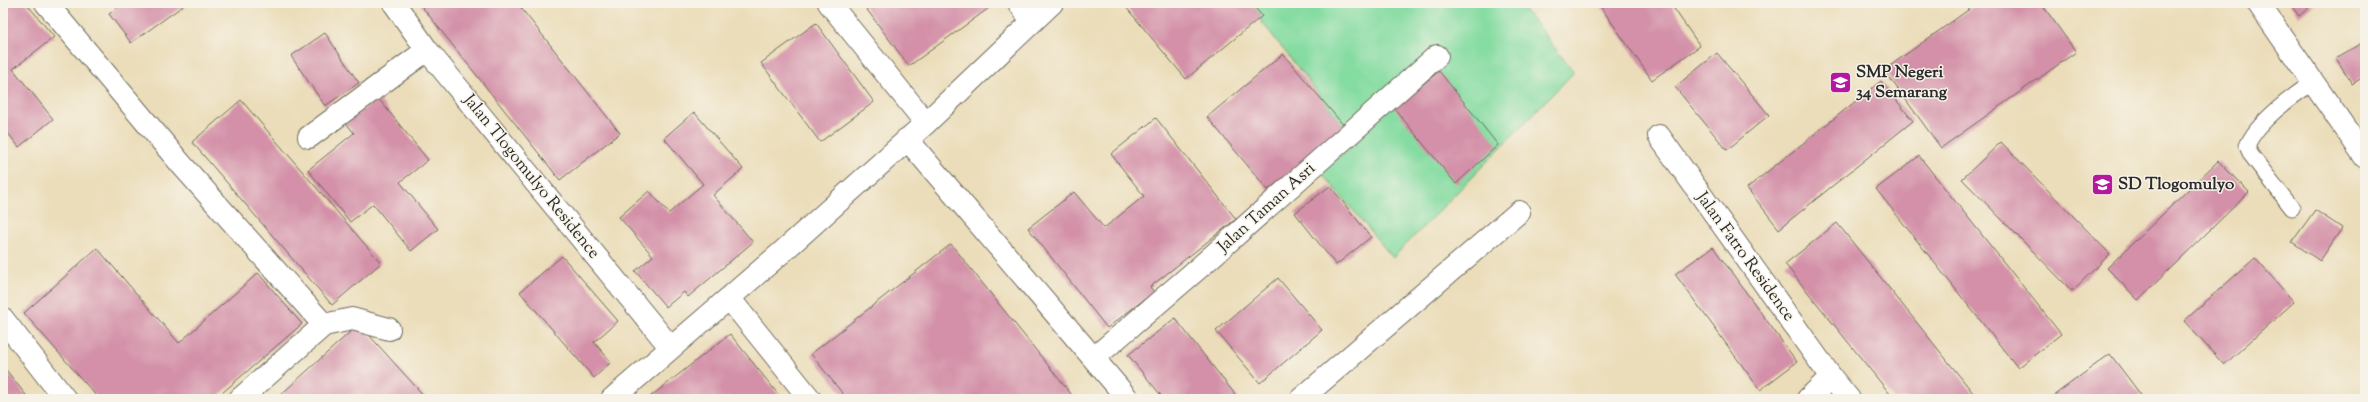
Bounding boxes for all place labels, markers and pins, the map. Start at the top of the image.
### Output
place label: SMP Negeri 34 Semarang [1856,61,1948,105]
school or university icon: SMP Negeri 34 Semarang [1828,70,1854,96]
school or university icon: SD Tlogomulyo [2089,172,2115,198]
place label: SD Tlogomulyo [2118,173,2234,197]

